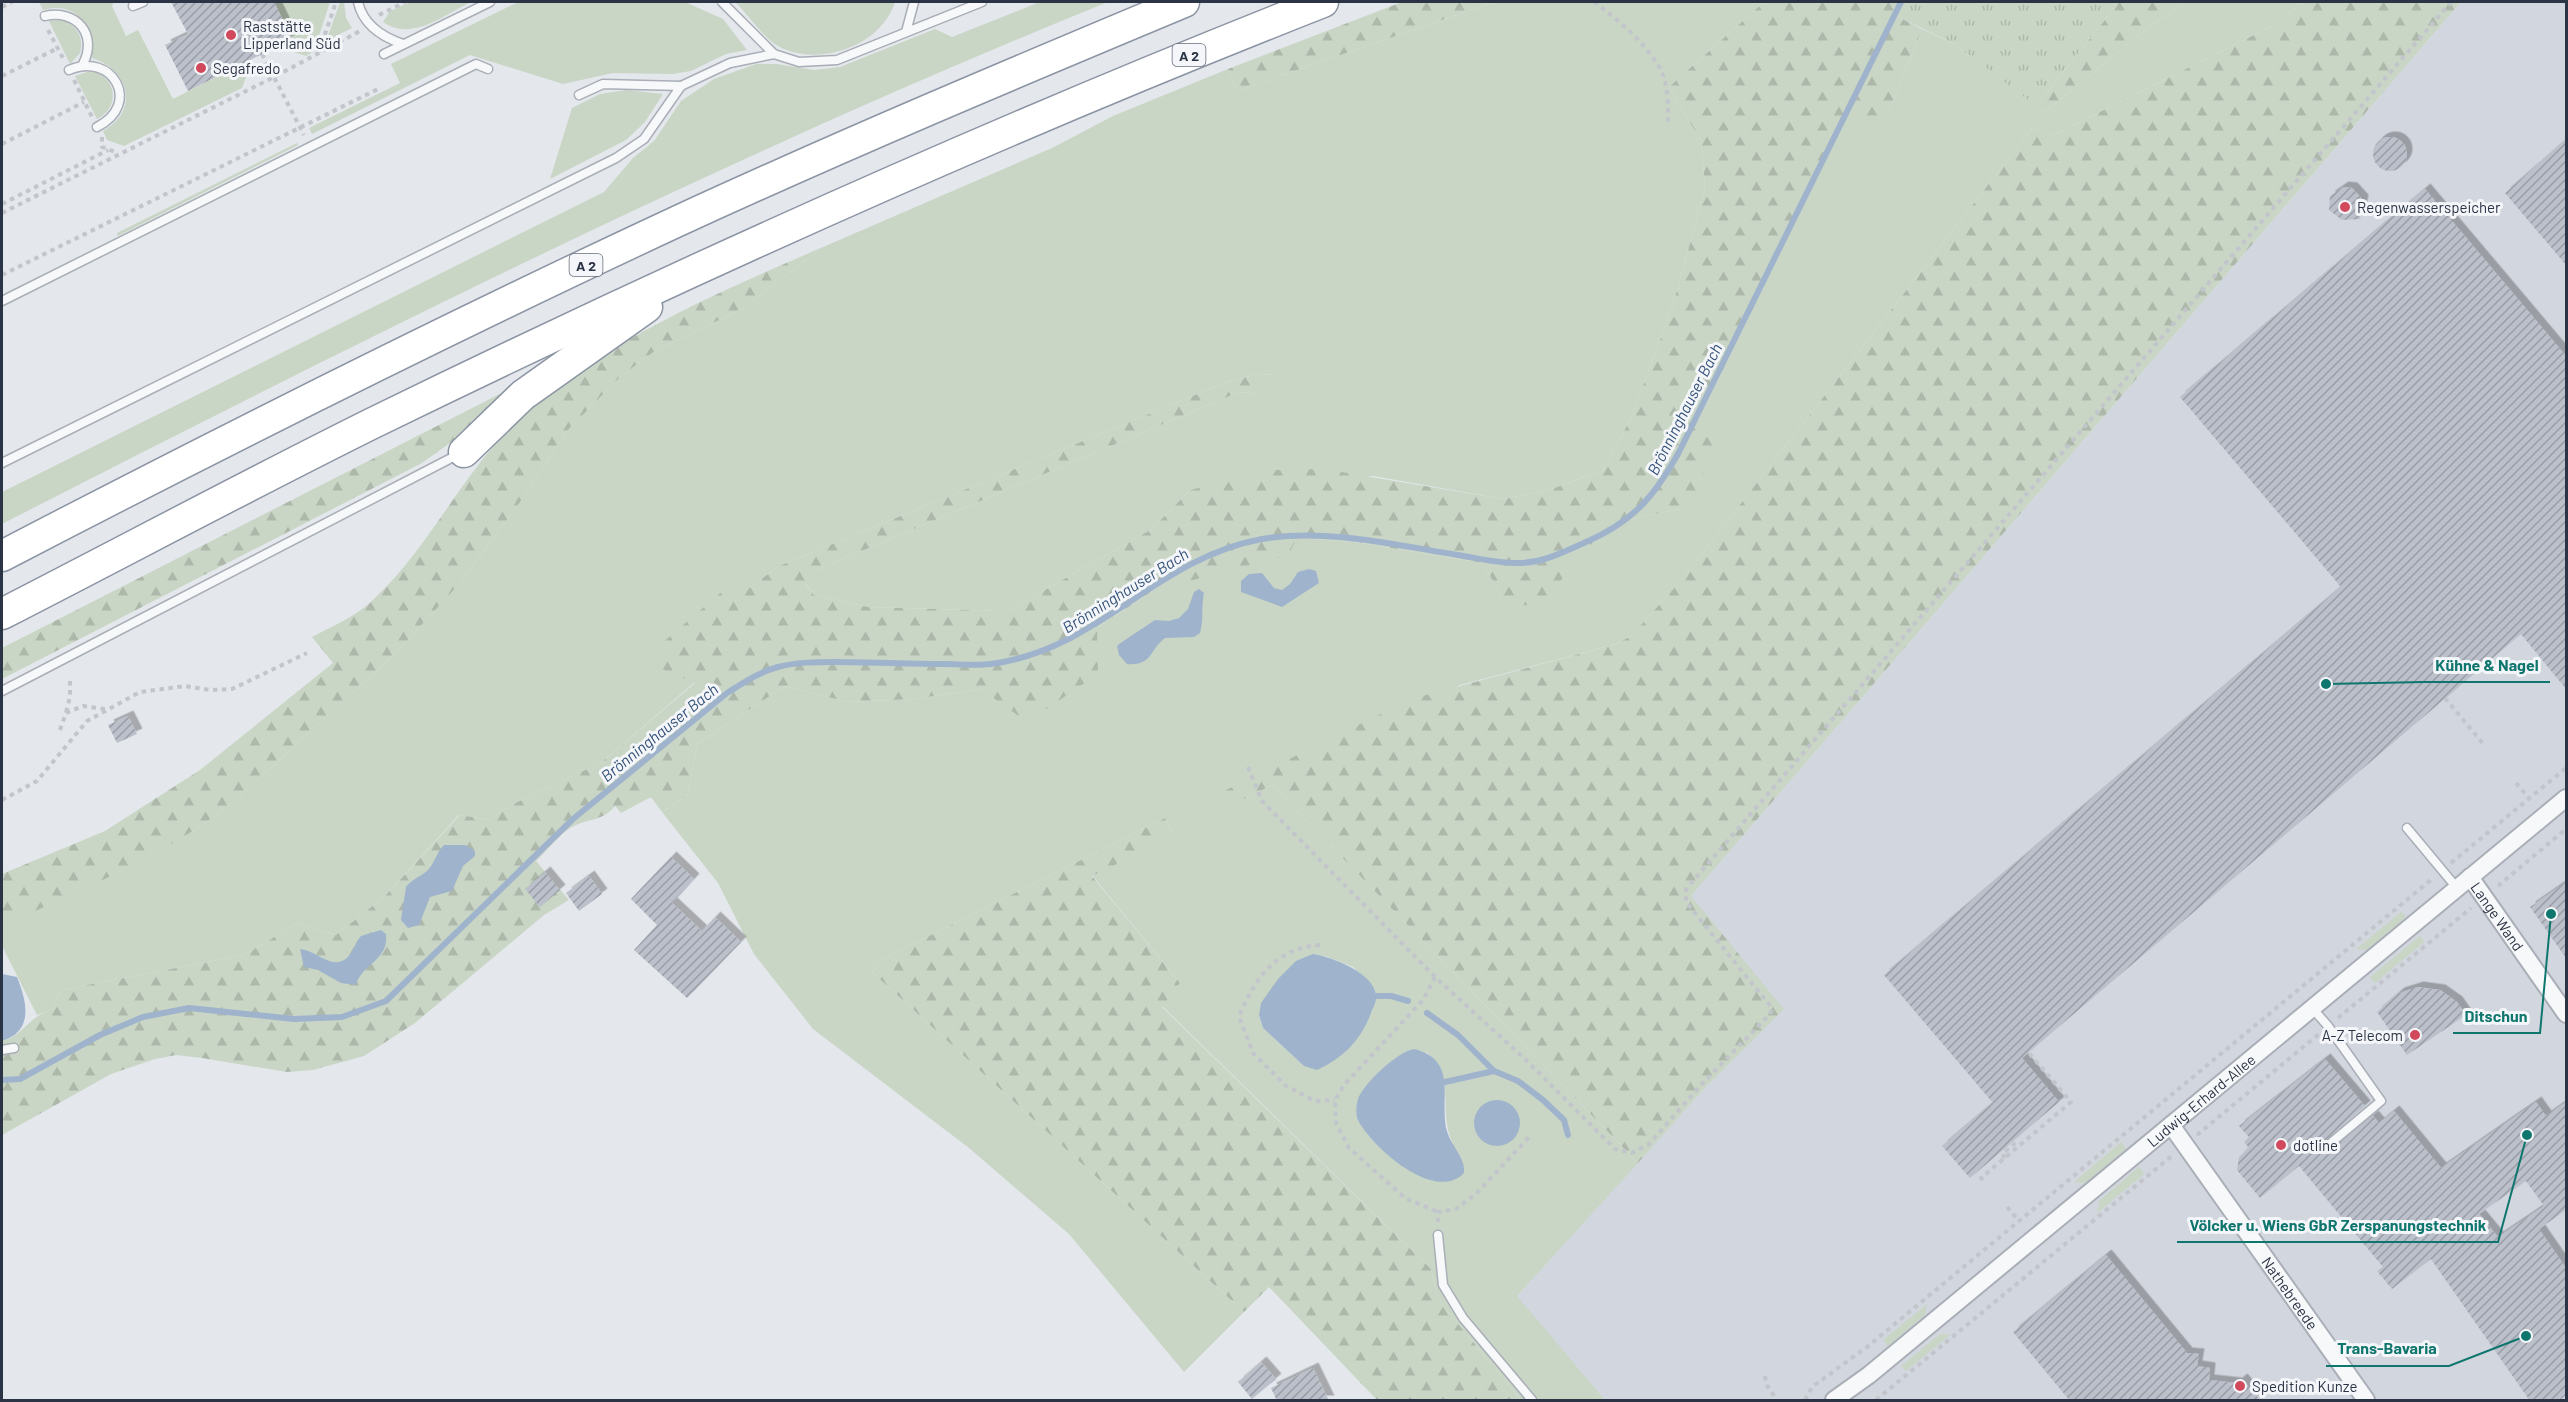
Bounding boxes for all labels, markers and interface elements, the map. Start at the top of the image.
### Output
place label: Raststätte Lipperland Süd [243,17,341,52]
marker: Raststätte Lipperland Süd [224,28,238,42]
road number: A 2 [1172,44,1206,66]
place label: Segafredo [213,59,280,77]
marker: Segafredo [194,61,208,75]
place label: Regenwasserspeicher [2357,198,2501,216]
marker: Regenwasserspeicher [2338,200,2352,214]
road number: A 2 [570,254,602,276]
water label: Brönninghauser Bach [1643,340,1725,478]
water label: Brönninghauser Bach [1058,544,1192,636]
callout: Kühne & Nagel [2423,648,2550,682]
text: Kühne & Nagel [2435,655,2539,674]
water label: Brönninghauser Bach [597,679,721,785]
street label: Lange Wand [2467,879,2528,954]
callout: Ditschun [2453,999,2540,1033]
text: Ditschun [2465,1006,2527,1025]
place label: A-Z Telecom [2322,1026,2403,1044]
marker: A-Z Telecom [2408,1028,2422,1042]
street label: Ludwig-Erhard-Allee [2143,1050,2259,1150]
place label: dotline [2293,1136,2338,1154]
marker: dotline [2274,1138,2288,1152]
callout: Völcker u. Wiens GbR Zerspanungstechnik [2177,1208,2498,1242]
text: Völcker u. Wiens GbR Zerspanungstechnik [2190,1215,2487,1234]
street label: Nathebreede [2258,1253,2322,1333]
callout: Trans-Bavaria [2326,1332,2449,1366]
text: Trans-Bavaria [2337,1338,2437,1357]
place label: Spedition Kunze [2252,1377,2357,1395]
marker: Spedition Kunze [2233,1379,2247,1393]

